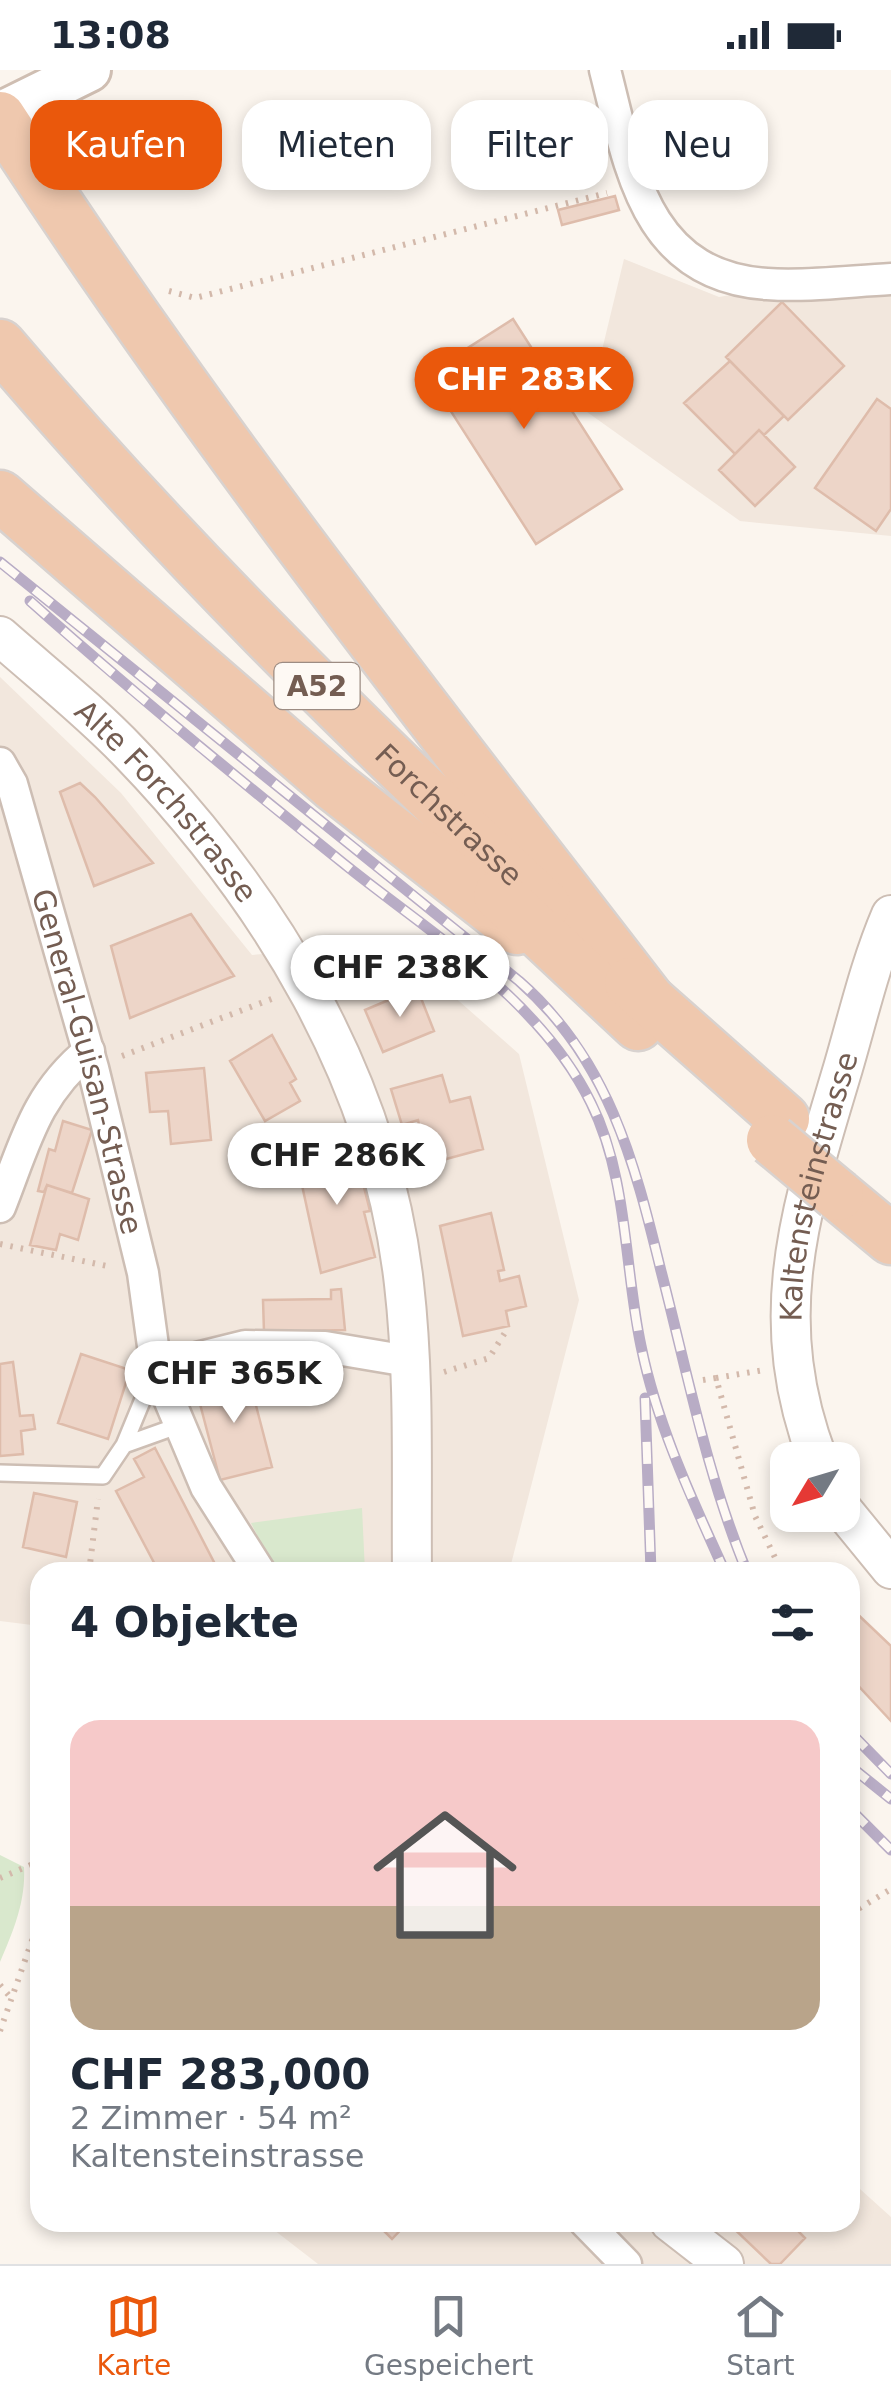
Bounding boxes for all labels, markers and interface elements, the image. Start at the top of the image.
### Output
text: 13:08 [50,13,171,57]
chip: Kaufen [30,100,222,190]
chip: Mieten [242,100,431,190]
chip: Filter [451,100,608,190]
chip: Neu [628,100,768,190]
pin: CHF 283K [421,347,627,432]
text: CHF 283K [437,360,611,398]
road number: A52 [274,663,360,709]
street label: Alte Forchstrasse [68,692,265,909]
street label: Forchstrasse [369,736,530,892]
street label: General-Guisan-Strasse [25,885,150,1238]
pin: CHF 238K [297,935,503,1020]
text: CHF 238K [313,948,487,986]
street label: Kaltensteinstrasse [773,1048,864,1322]
pin: CHF 286K [234,1123,440,1208]
text: CHF 286K [250,1136,424,1174]
pin: CHF 365K [131,1341,337,1426]
text: CHF 365K [147,1354,321,1392]
north arrow [770,1442,860,1532]
map controls [770,1442,860,1532]
icon: filters [765,1595,820,1650]
text: 4 Objekte [70,1598,299,1647]
icon: home [355,1785,535,1965]
text: CHF 283,000 [70,2050,371,2099]
text: 2 Zimmer · 54 m² [70,2099,352,2137]
text: Kaltensteinstrasse [70,2137,365,2175]
tab: Karte [96,2289,171,2382]
tab: Gespeichert [364,2289,533,2382]
tab: Start [726,2289,795,2382]

